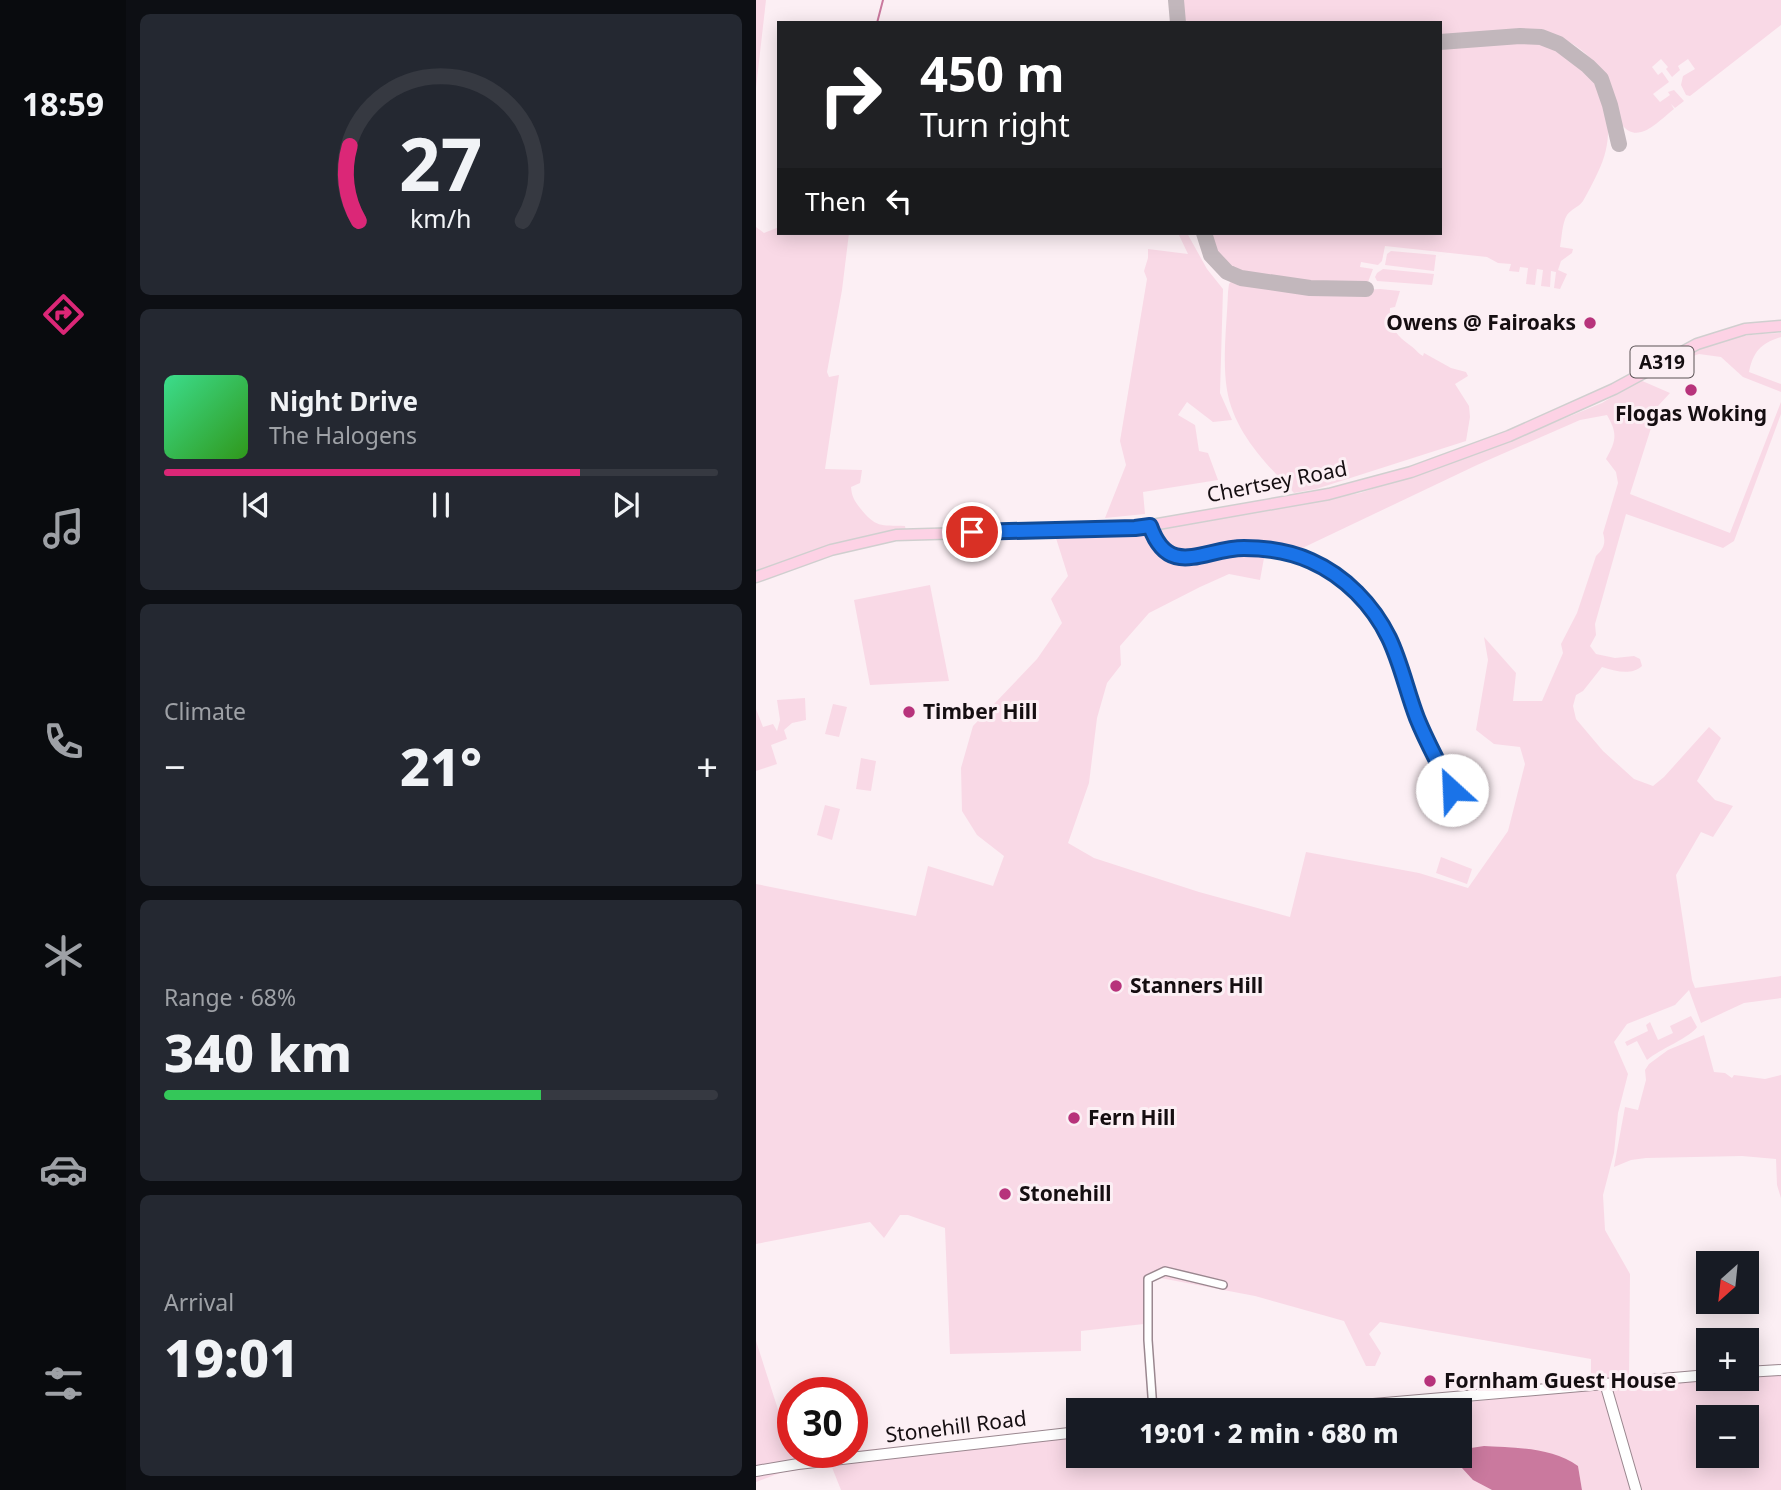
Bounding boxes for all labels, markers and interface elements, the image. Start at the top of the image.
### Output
text: 450 m [920,40,1065,106]
icon: right [805,49,896,140]
text: 18:59 [22,82,104,125]
text: Turn right [920,103,1070,146]
text: 27 [399,113,483,212]
icon: left [880,182,918,220]
text: Then [805,183,866,219]
text: km/h [410,200,472,234]
icon: directions [39,290,88,339]
place label: Owens @ Fairoaks [1386,308,1576,336]
marker: Owens @ Fairoaks [1582,315,1598,331]
road number: A319 [1630,346,1693,378]
marker: Flogas Woking [1683,382,1699,398]
text: Night Drive [269,383,418,419]
place label: Flogas Woking [1615,399,1767,427]
text: The Halogens [269,419,417,451]
street label: Chertsey Road [1204,454,1349,508]
icon: previous [237,486,275,524]
icon: pause [422,486,460,524]
icon: next [607,486,645,524]
pin [942,502,1002,562]
icon: music [39,504,88,553]
icon: arrive [953,513,991,551]
text: Climate [164,695,246,727]
place label: Timber Hill [923,697,1037,725]
marker: Timber Hill [901,704,917,720]
icon: phone [39,717,88,766]
text: 21° [400,730,482,801]
text: − [164,740,186,792]
text: + [696,740,718,792]
position arrow [1415,753,1489,827]
icon: climate [39,931,88,980]
place label: Stanners Hill [1130,971,1263,999]
marker: Stanners Hill [1108,978,1124,994]
text: Range · 68% [164,981,296,1013]
text: 340 km [164,1016,352,1087]
place label: Fern Hill [1088,1103,1175,1131]
marker: Fern Hill [1066,1110,1082,1126]
icon: car [39,1145,88,1194]
place label: Stonehill [1019,1179,1111,1207]
marker: Stonehill [997,1186,1013,1202]
north arrow [1696,1251,1759,1314]
map controls [1696,1251,1759,1468]
text: Arrival [164,1286,234,1318]
text: 19:01 [164,1321,299,1392]
button: + [1696,1328,1759,1391]
icon: filters [39,1359,88,1408]
place label: Fornham Guest House [1444,1366,1676,1394]
marker: Fornham Guest House [1422,1373,1438,1389]
speed limit sign: 30 [777,1377,868,1468]
street label: Stonehill Road [884,1403,1028,1449]
button: − [1696,1405,1759,1468]
text: 19:01 · 2 min · 680 m [1139,1415,1399,1451]

